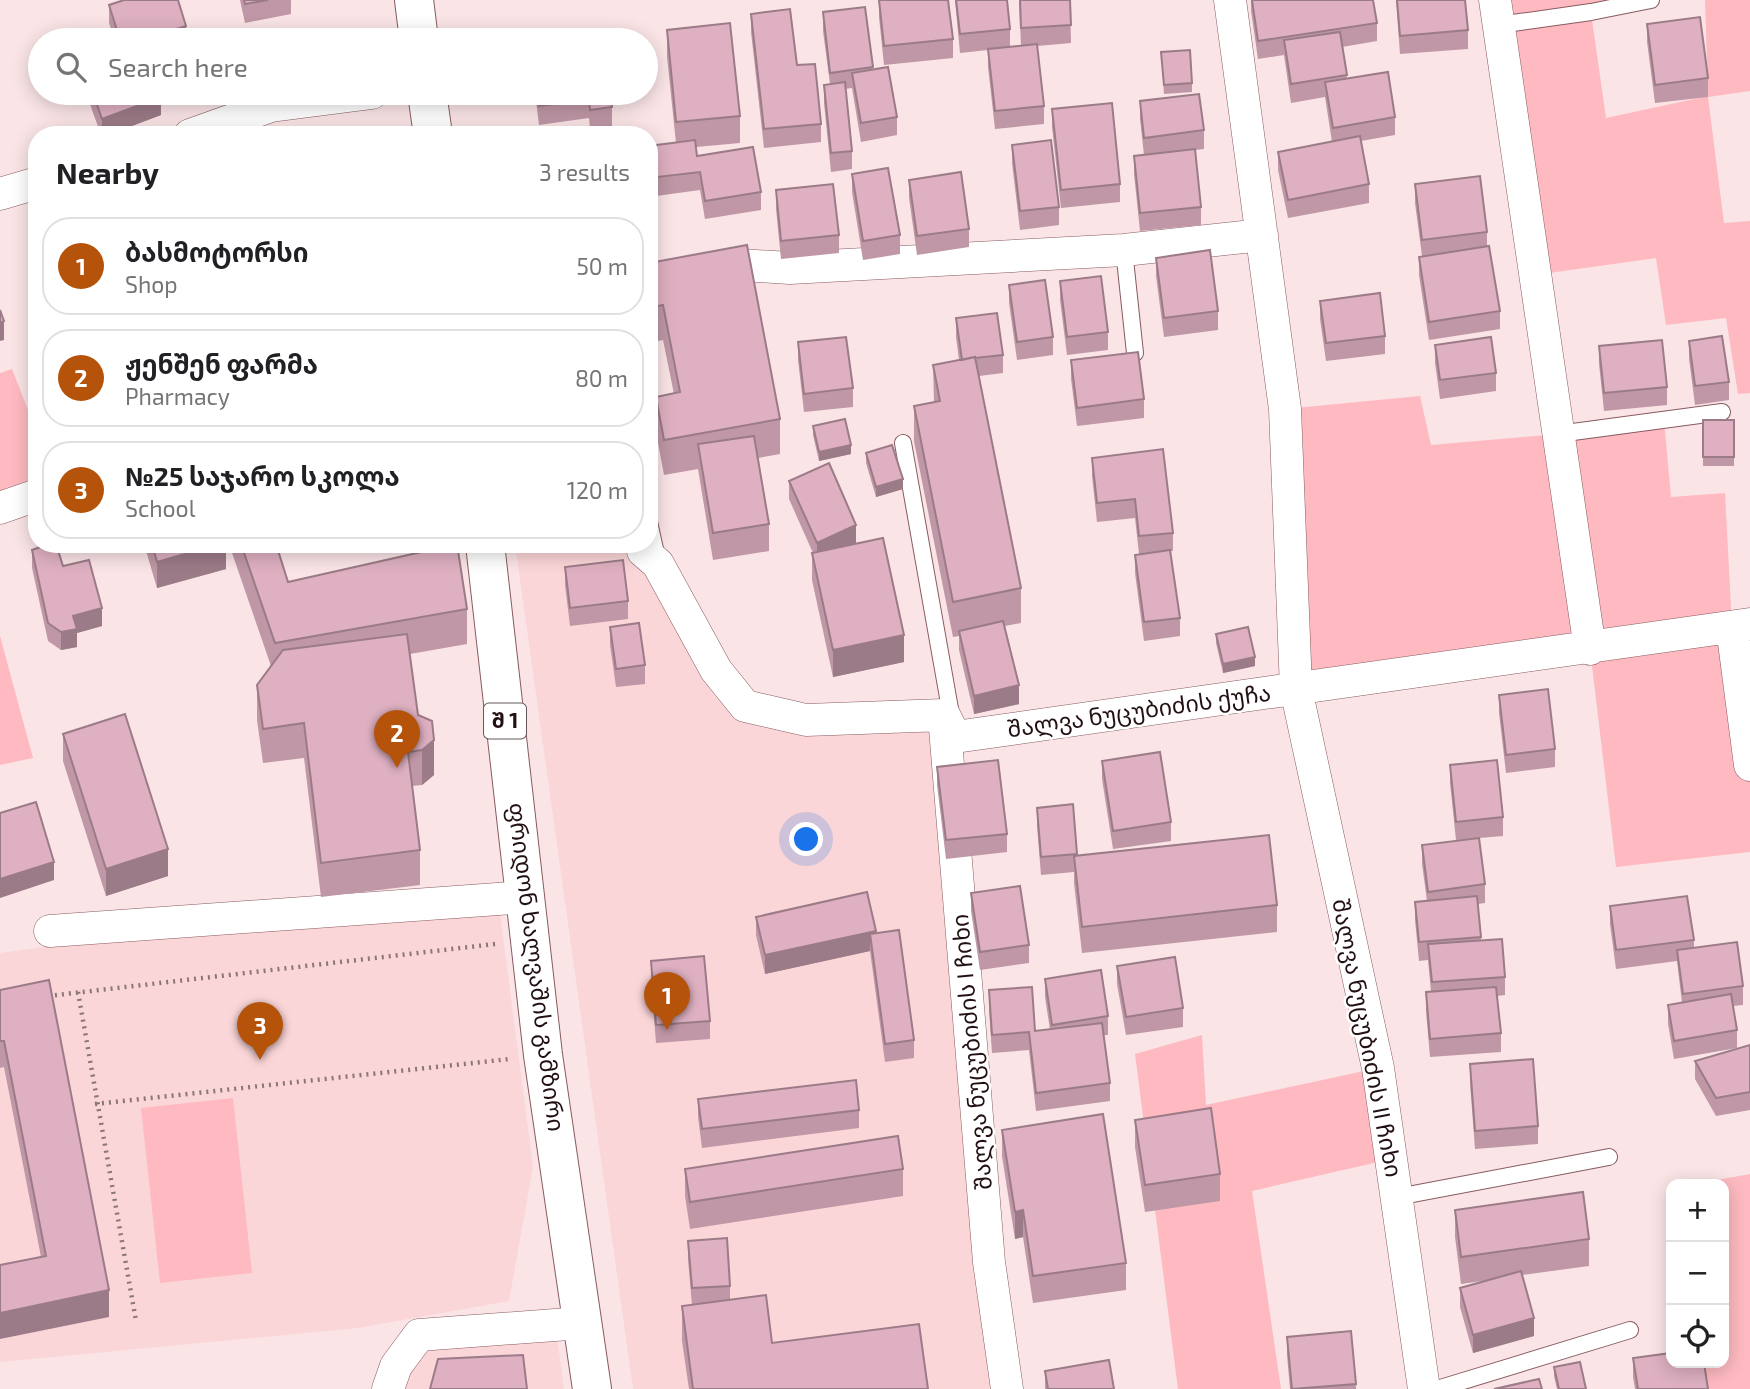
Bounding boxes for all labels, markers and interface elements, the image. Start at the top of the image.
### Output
search box [28,28,658,105]
icon: search [52,48,90,86]
text: Search here [108,51,248,82]
text: Nearby [56,154,159,190]
text: 3 results [539,158,630,186]
text: ბასმოტორსი [125,236,308,267]
text: 1 [76,252,86,280]
text: 50 m [577,252,628,280]
text: Shop [125,270,178,298]
text: ჟენშენ ფარმა [125,348,318,379]
text: 2 [74,364,88,392]
text: 80 m [575,364,628,392]
text: Pharmacy [125,382,230,410]
text: №25 საჯარო სკოლა [125,460,400,491]
text: 3 [74,476,88,504]
text: 120 m [567,476,628,504]
text: School [125,494,195,522]
street label: შალვა ნუცუბიძის ქუჩა [1005,678,1273,743]
road number: შ 1 [484,704,526,738]
pin: 2 [374,710,420,768]
street label: ფრიდონ ხალვაშის გამზირი [502,801,571,1133]
your location [789,822,823,856]
street label: შალვა ნუცუბიძის II ჩიხი [1326,896,1409,1180]
street label: შალვა ნუცუბიძის I ჩიხი [945,913,998,1191]
pin: 1 [644,972,690,1030]
pin: 3 [237,1002,283,1060]
map controls [1666,1179,1729,1368]
button: + [1666,1179,1729,1242]
button: − [1666,1242,1729,1305]
button: locate [1666,1305,1729,1368]

